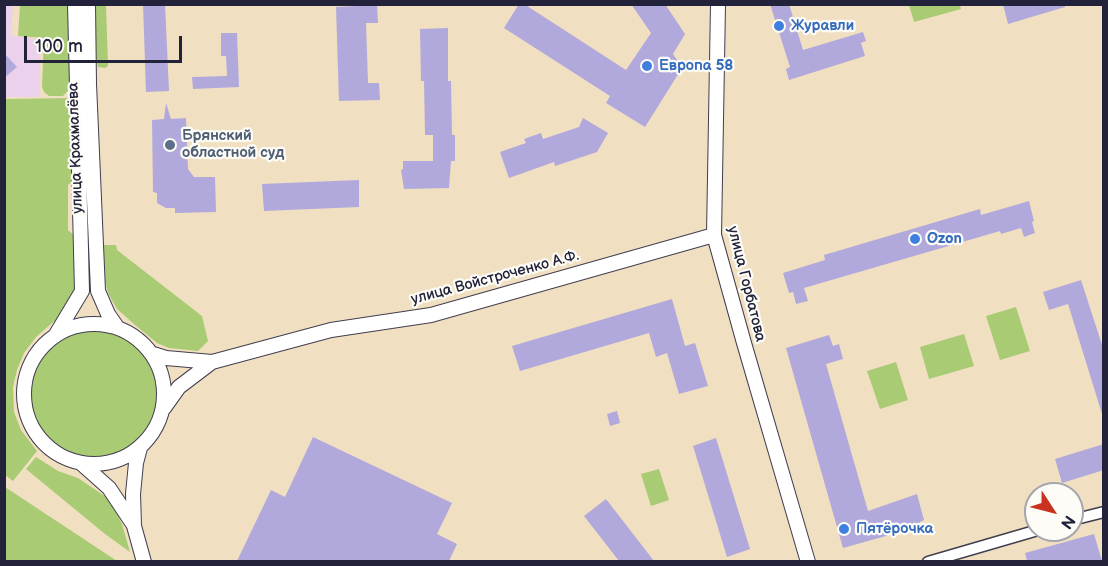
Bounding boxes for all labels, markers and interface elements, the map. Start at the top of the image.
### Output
place label: Журавли [791,17,854,35]
marker: Журавли [772,19,786,33]
scale bar [27,24,184,62]
text: 100 m [35,36,83,57]
place label: Европа 58 [659,57,733,75]
marker: Европа 58 [640,59,654,73]
street label: улица Крахмалёва [65,82,87,214]
place label: Брянский областной суд [182,127,284,162]
marker: Брянский областной суд [163,138,177,152]
street label: улица Горбатова [723,224,769,344]
place label: Ozon [927,230,962,248]
marker: Ozon [908,232,922,246]
street label: улица Войстроченко А.Ф. [409,247,581,309]
north arrow [1024,482,1084,542]
text: N [1056,511,1079,532]
place label: Пятёрочка [856,520,933,538]
marker: Пятёрочка [837,522,851,536]

